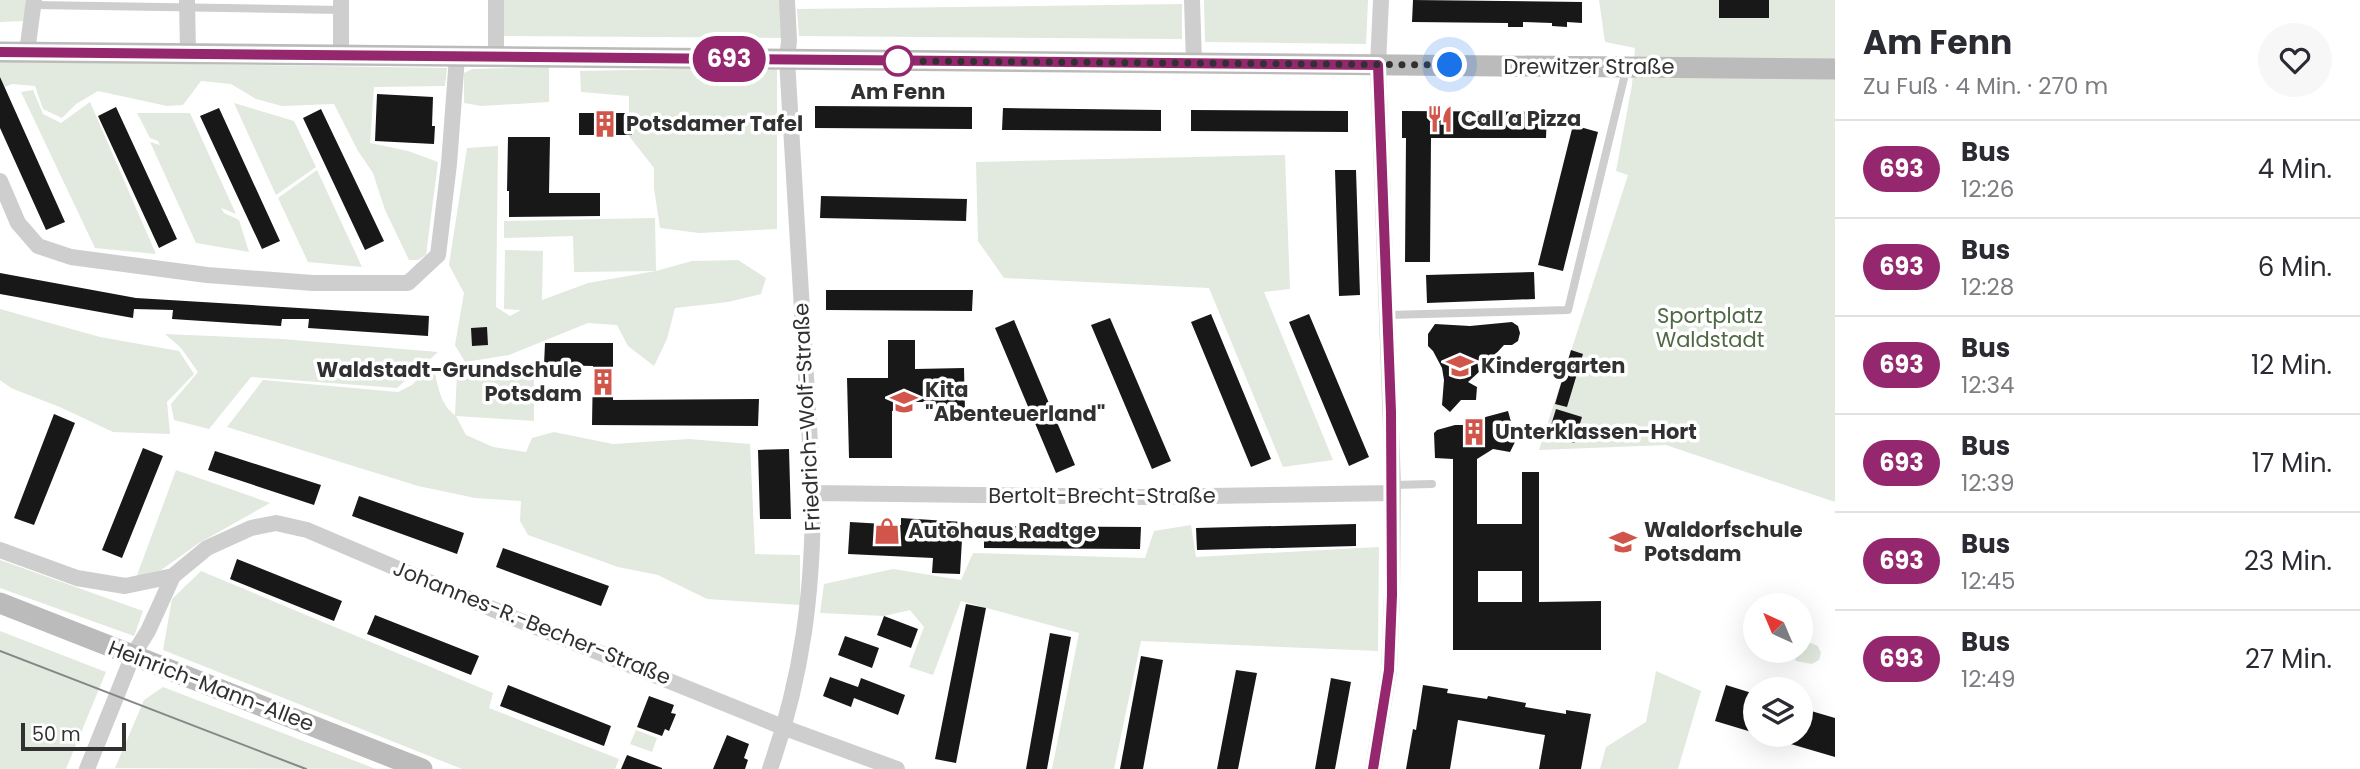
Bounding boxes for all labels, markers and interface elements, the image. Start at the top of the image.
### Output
text: Am Fenn [1863,19,2012,66]
button: heart [2258,23,2332,97]
line badge: 693 [689,36,769,82]
text: 693 [707,42,751,75]
marker: Am Fenn [883,46,913,76]
your location [1432,47,1467,82]
street label: Drewitzer Straße [1503,52,1675,81]
text: Zu Fuß · 4 Min. · 270 m [1863,70,2108,102]
place label: Am Fenn [851,77,945,106]
restaurant icon: Call a Pizza [1425,104,1455,134]
place label: Call a Pizza [1461,104,1581,133]
building icon: Potsdamer Tafel [590,109,620,139]
place label: Potsdamer Tafel [626,109,803,138]
text: Bus [1961,134,2010,170]
text: 4 Min. [2258,151,2332,187]
text: 693 [1879,152,1924,185]
text: 12:26 [1961,173,2014,205]
text: Bus [1961,232,2010,268]
text: 6 Min. [2258,249,2332,285]
text: 693 [1879,250,1924,283]
text: 12:28 [1961,271,2014,303]
park label: Sportplatz Waldstadt [1656,301,1764,354]
street label: Friedrich-Wolf-Straße [786,302,827,532]
text: Bus [1961,330,2010,366]
text: 12 Min. [2251,347,2332,383]
text: 693 [1879,348,1924,381]
school or university icon: Kindergarten [1445,351,1475,381]
place label: Kindergarten [1481,351,1625,380]
place label: Waldstadt-Grundschule Potsdam [316,355,582,408]
building icon: Waldstadt-Grundschule Potsdam [588,367,618,397]
text: 12:34 [1961,369,2015,401]
place label: Kita "Abenteuerland" [925,375,1106,428]
school or university icon: Kita "Abenteuerland" [889,387,919,417]
building icon: Unterklassen-Hort [1459,417,1489,447]
place label: Unterklassen-Hort [1495,417,1697,446]
text: Bus [1961,428,2010,464]
text: 17 Min. [2252,445,2332,481]
text: 693 [1879,446,1924,479]
text: 12:39 [1961,467,2015,499]
street label: Bertolt-Brecht-Straße [988,481,1216,510]
place label: Waldorfschule Potsdam [1644,515,1803,568]
shop icon: Autohaus Radtge [872,516,902,546]
place label: Autohaus Radtge [908,516,1096,545]
text: Bus [1961,526,2010,562]
school or university icon: Waldorfschule Potsdam [1608,527,1638,557]
text: 23 Min. [2244,543,2332,579]
text: 693 [1879,544,1924,577]
street label: Johannes-R.-Becher-Straße [389,553,675,692]
text: 12:45 [1961,565,2015,597]
north arrow [1743,593,1813,663]
map controls [1743,593,1813,747]
text: Bus [1961,624,2010,660]
street label: Heinrich-Mann-Allee [104,633,318,738]
text: 27 Min. [2245,641,2332,677]
text: 693 [1879,642,1924,675]
text: 12:49 [1961,663,2015,695]
button: layers [1743,677,1813,747]
scale bar [21,720,126,752]
text: 50 m [32,721,81,748]

